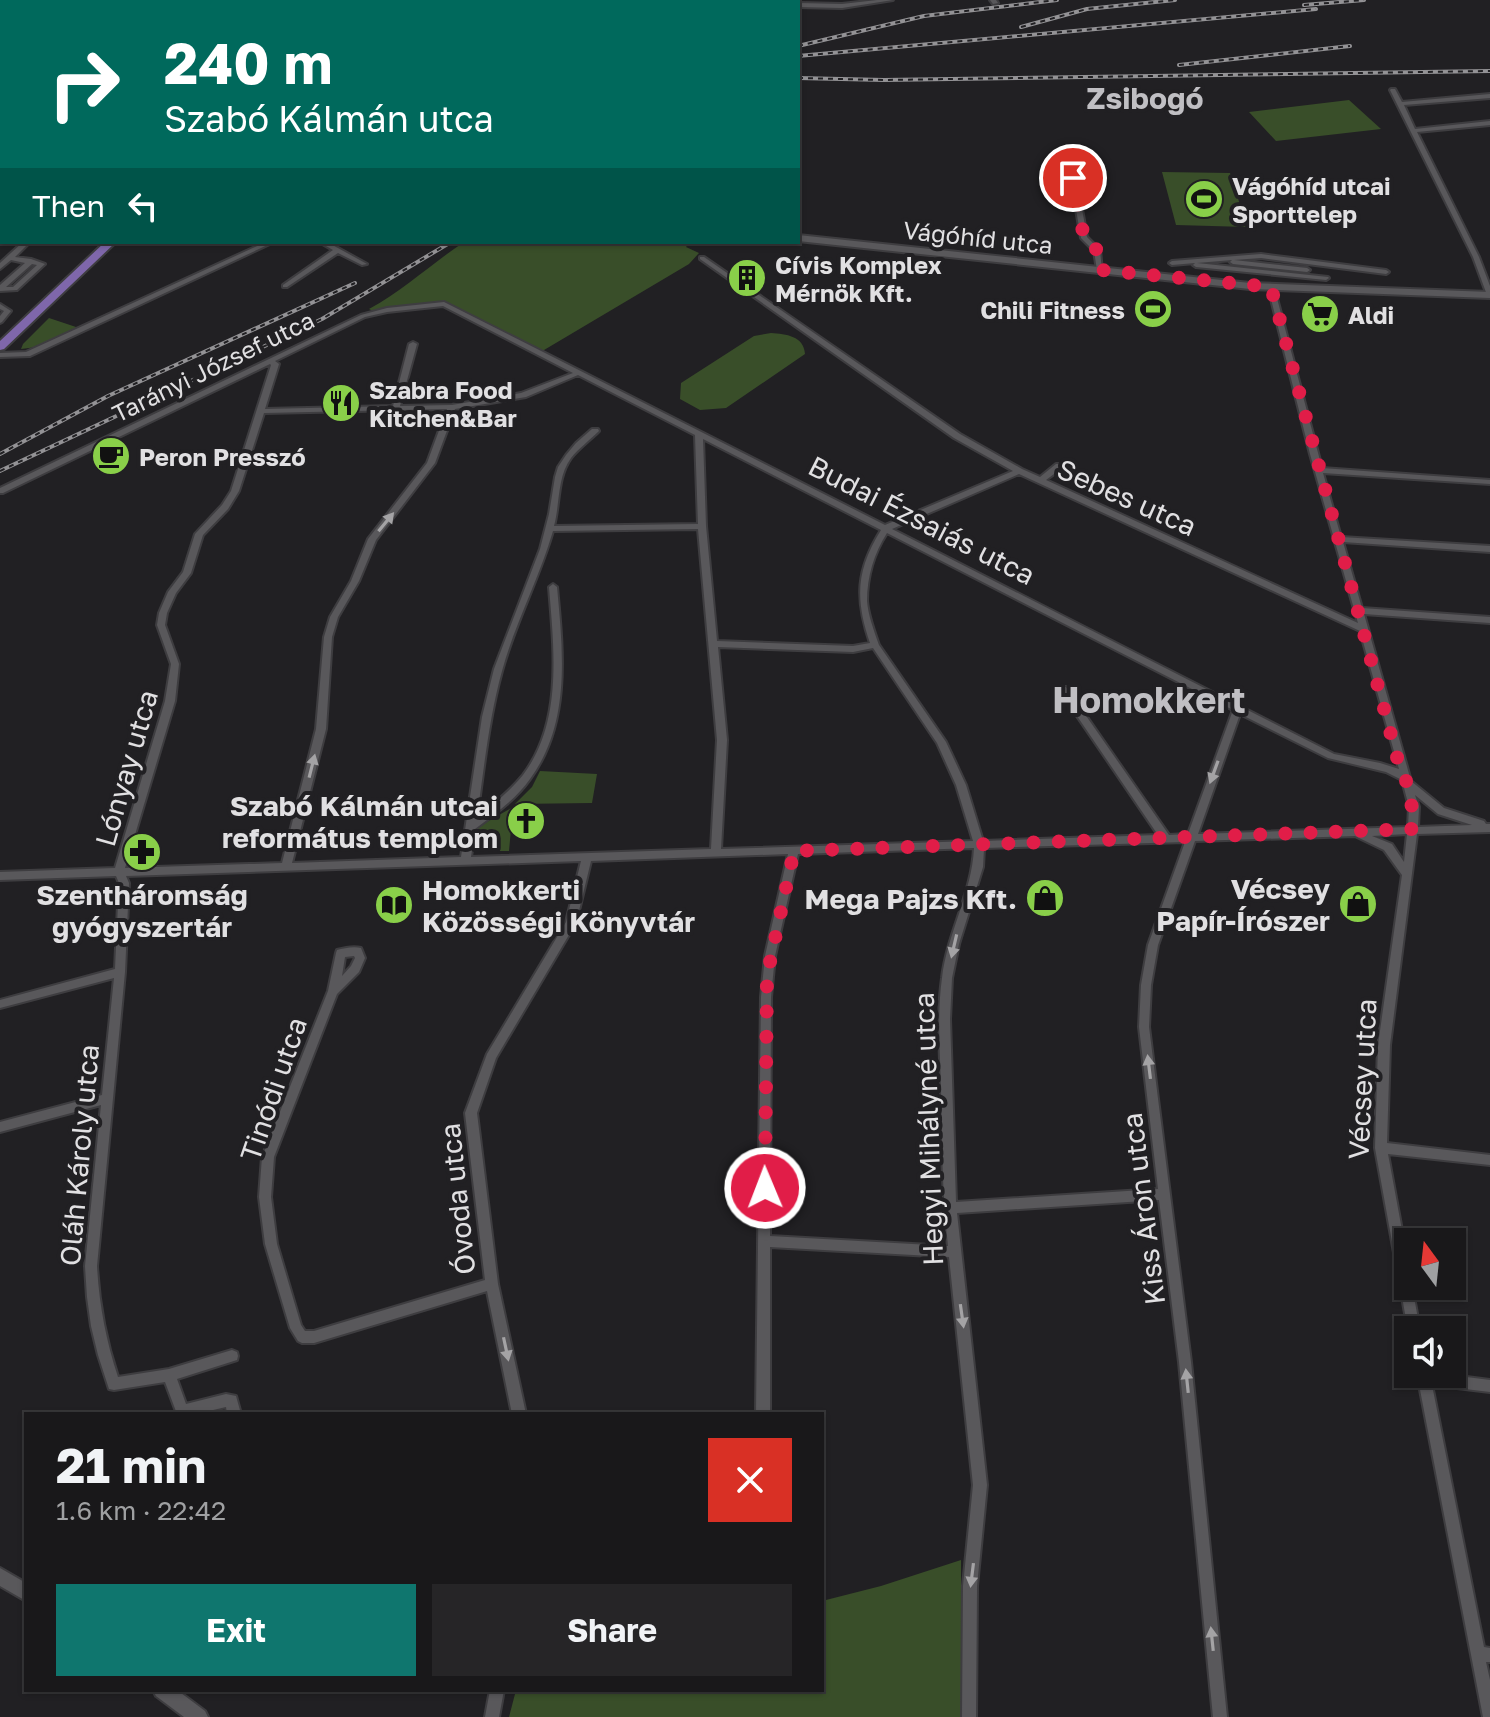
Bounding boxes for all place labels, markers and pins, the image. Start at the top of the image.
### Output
pin [1039,144,1107,212]
place label: Vágóhíd utcai Sporttelep [1232,171,1391,228]
sports icon: Vágóhíd utcai Sporttelep [1183,178,1225,220]
place label: Cívis Komplex Mérnök Kft. [775,250,942,307]
building icon: Cívis Komplex Mérnök Kft. [726,257,768,299]
sports icon: Chili Fitness [1132,288,1174,330]
supermarket icon: Aldi [1299,293,1341,335]
place label: Chili Fitness [980,295,1125,324]
place label: Aldi [1348,300,1394,329]
place label: Szabra Food Kitchen&Bar [369,375,517,432]
restaurant icon: Szabra Food Kitchen&Bar [320,382,362,424]
cafe icon: Peron Presszó [90,435,132,477]
place label: Peron Presszó [139,442,306,471]
place label: Szabó Kálmán utcai református templom [222,789,498,854]
church icon: Szabó Kálmán utcai református templom [505,800,547,842]
pharmacy icon: Szentháromság gyógyszertár [121,831,163,873]
place label: Vécsey Papír-Írószer [1156,872,1330,937]
place label: Homokkerti Közösségi Könyvtár [422,873,695,938]
shop icon: Mega Pajzs Kft. [1024,877,1066,919]
place label: Szentháromság gyógyszertár [36,878,248,943]
place label: Mega Pajzs Kft. [804,882,1017,915]
shop icon: Vécsey Papír-Írószer [1337,883,1379,925]
library icon: Homokkerti Közösségi Könyvtár [373,884,415,926]

